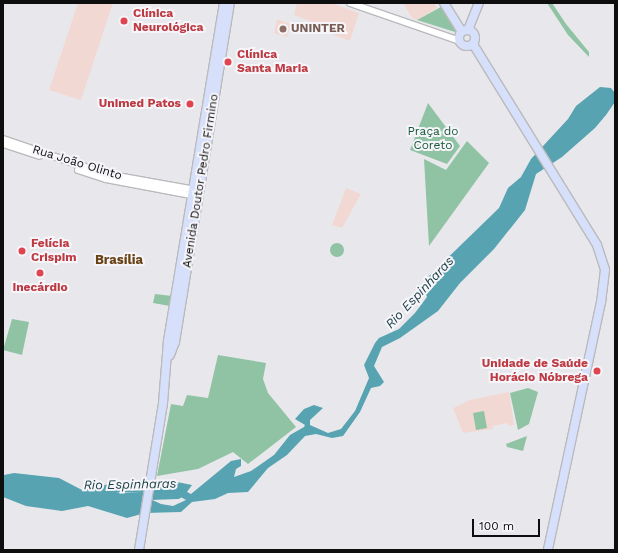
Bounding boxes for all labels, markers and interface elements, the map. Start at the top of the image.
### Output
place label: Clínica Neurológica [133,7,203,35]
marker: Clínica Neurológica [118,15,130,27]
place label: UNINTER [291,22,345,36]
marker: UNINTER [278,24,288,34]
place label: Clínica Santa Maria [237,48,308,76]
marker: Clínica Santa Maria [222,56,234,68]
street label: Avenida Doutor Pedro Firmino [180,93,222,269]
place label: Unimed Patos [99,97,181,111]
marker: Unimed Patos [184,98,196,110]
park label: Praça do Coreto [407,125,459,153]
street label: Rua João Olinto [30,142,124,184]
place label: Felícia Crispim [31,237,77,265]
marker: Felícia Crispim [16,245,28,257]
district label: Brasília [95,252,143,268]
water label: Rio Espinharas [383,254,457,332]
marker: Inecárdio [34,267,46,279]
place label: Inecárdio [12,281,68,295]
place label: Unidade de Saúde Horácio Nóbrega [482,357,588,385]
marker: Unidade de Saúde Horácio Nóbrega [591,365,603,377]
water label: Rio Espinharas [83,476,177,494]
scale bar [474,511,542,537]
text: 100 m [479,519,514,533]

